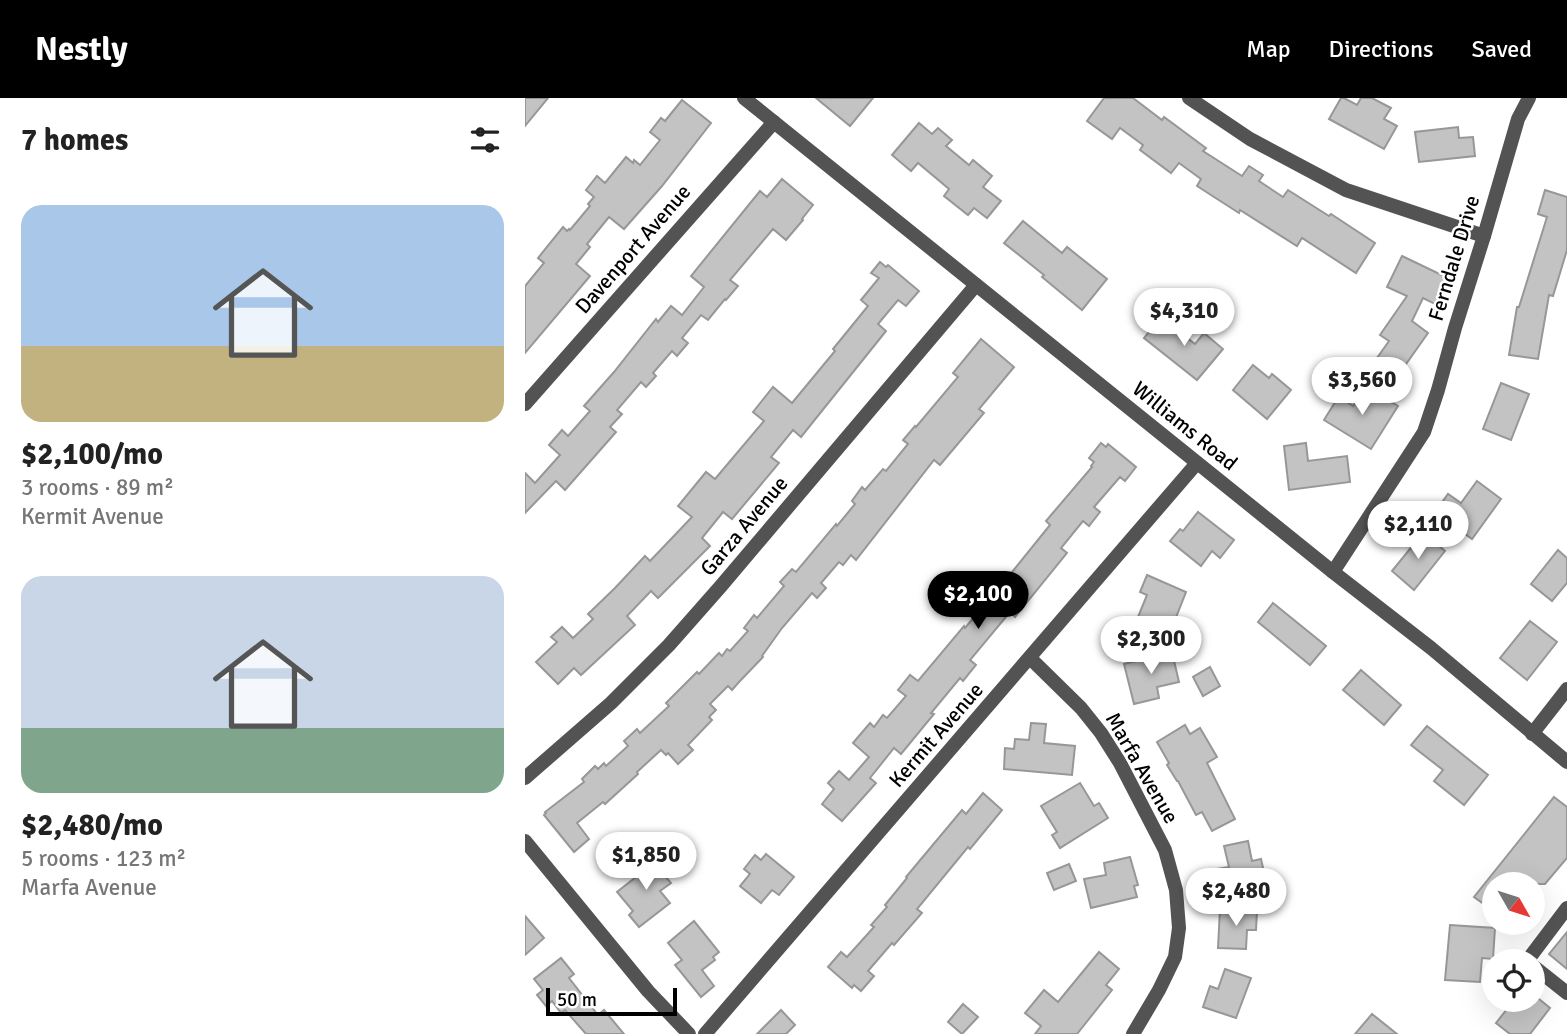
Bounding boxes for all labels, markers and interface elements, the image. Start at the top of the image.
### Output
text: Nestly [35,29,128,70]
text: Map [1246,34,1291,64]
text: Directions [1329,34,1434,64]
text: Saved [1472,34,1532,64]
icon: filters [466,121,504,159]
text: 7 homes [21,122,128,159]
street label: Davenport Avenue [570,179,696,319]
street label: Ferndale Drive [1423,192,1485,324]
icon: home [200,250,326,376]
pin: $4,310 [1127,288,1241,348]
text: $4,310 [1150,296,1218,325]
pin: $3,560 [1305,358,1419,417]
text: $3,560 [1328,365,1396,394]
street label: Williams Road [1127,376,1243,476]
text: $2,100/mo [21,436,163,473]
street label: Garza Avenue [695,471,793,581]
text: 3 rooms · 89 m² [21,473,174,502]
text: Kermit Avenue [21,502,164,531]
pin: $2,110 [1361,502,1475,561]
text: $2,110 [1384,509,1452,538]
pin: $2,100 [921,572,1035,631]
text: $2,100 [944,579,1012,608]
pin: $2,300 [1094,616,1208,676]
icon: home [200,621,326,747]
text: $2,300 [1117,624,1185,653]
street label: Kermit Avenue [883,677,989,793]
street label: Marfa Avenue [1100,708,1184,828]
text: $2,480/mo [21,807,163,844]
pin: $1,850 [589,832,703,892]
text: $1,850 [612,840,680,869]
text: 5 rooms · 123 m² [21,844,186,873]
pin: $2,480 [1179,868,1293,928]
north arrow [1482,872,1545,934]
map controls [1482,872,1545,1012]
text: Marfa Avenue [21,873,157,902]
text: $2,480 [1202,876,1270,905]
button: locate [1482,949,1545,1012]
scale bar [546,985,677,1017]
text: 50 m [557,988,597,1012]

